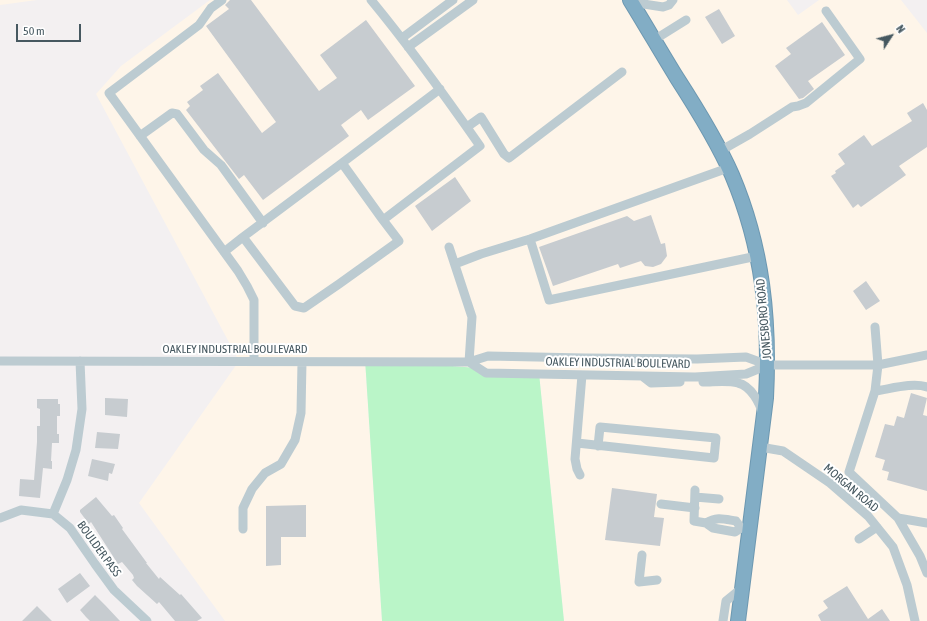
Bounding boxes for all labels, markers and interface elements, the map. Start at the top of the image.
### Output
scale bar [18,16,83,42]
north arrow [871,16,911,56]
text: N [894,23,907,35]
text: 50 m [23,24,45,38]
street label: JONESBORO ROAD [753,278,775,360]
street label: OAKLEY INDUSTRIAL BOULEVARD [163,342,307,356]
street label: OAKLEY INDUSTRIAL BOULEVARD [546,355,690,371]
street label: MORGAN ROAD [821,461,881,515]
street label: BOULDER PASS [74,518,124,580]

